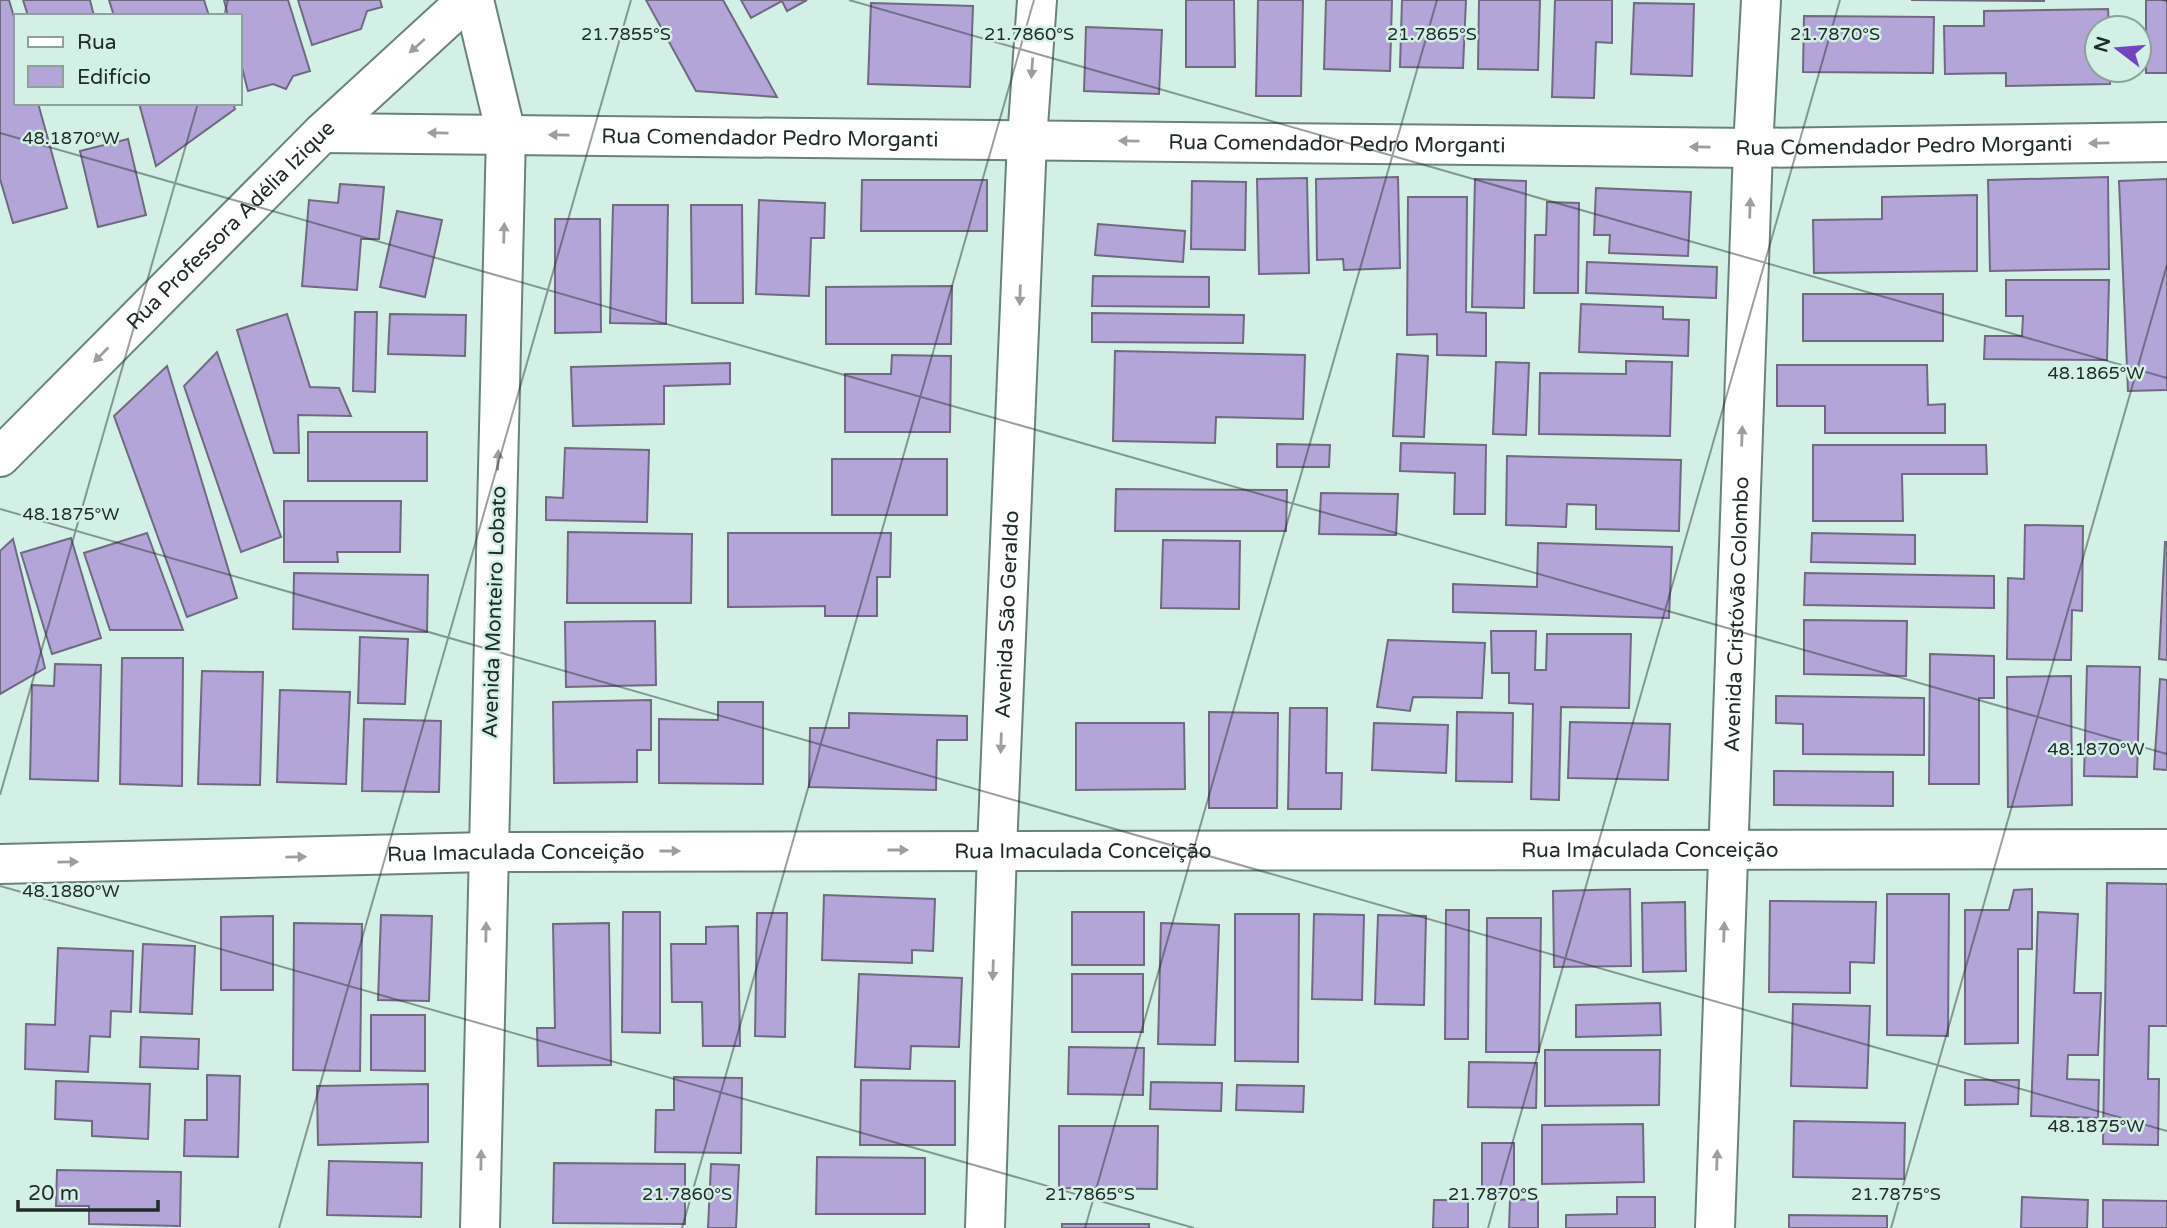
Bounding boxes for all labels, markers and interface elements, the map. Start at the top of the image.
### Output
legend [14,14,242,105]
north arrow [2083,14,2153,84]
text: 21.7855°S [581,23,671,45]
text: 21.7860°S [984,23,1074,45]
text: 21.7865°S [1387,23,1477,45]
text: 21.7870°S [1790,23,1880,45]
text: Rua [77,30,117,55]
text: N [2090,34,2115,55]
one-way arrow [408,38,426,54]
one-way arrow [1026,57,1037,79]
text: Edifício [77,65,151,90]
street label: Rua Professora Adélia Izique [122,115,340,335]
street label: Rua Comendador Pedro Morganti [601,124,939,152]
text: 48.1870°W [22,127,120,149]
one-way arrow [427,127,449,139]
one-way arrow [548,129,570,141]
street label: Rua Comendador Pedro Morganti [1168,130,1506,158]
street label: Rua Comendador Pedro Morganti [1735,131,2073,161]
one-way arrow [1118,135,1140,147]
one-way arrow [2088,137,2110,149]
one-way arrow [1689,141,1711,153]
one-way arrow [1745,197,1756,219]
one-way arrow [498,221,509,243]
one-way arrow [1015,284,1026,306]
one-way arrow [93,346,110,363]
text: 48.1865°W [2047,362,2145,384]
one-way arrow [1736,424,1747,446]
one-way arrow [492,449,503,471]
street label: Avenida Cristóvão Colombo [1720,476,1754,753]
street label: Avenida Monteiro Lobato [478,485,511,739]
text: 48.1875°W [22,503,120,525]
street label: Avenida São Geraldo [991,510,1024,719]
one-way arrow [996,732,1007,754]
text: 48.1870°W [2047,738,2145,760]
street label: Rua Imaculada Conceição [1521,838,1779,863]
street label: Rua Imaculada Conceição [954,839,1212,864]
street label: Rua Imaculada Conceição [387,840,645,867]
one-way arrow [887,844,909,856]
one-way arrow [659,845,681,857]
one-way arrow [285,851,307,863]
one-way arrow [57,857,79,868]
text: 48.1880°W [22,880,120,902]
one-way arrow [480,921,491,943]
one-way arrow [1718,921,1729,943]
one-way arrow [987,959,998,981]
text: 48.1875°W [2047,1115,2145,1137]
one-way arrow [475,1149,487,1171]
one-way arrow [1711,1149,1722,1171]
scale bar [18,1168,158,1212]
text: 20 m [28,1181,79,1206]
text: 21.7860°S [642,1183,732,1205]
text: 21.7865°S [1045,1183,1135,1205]
text: 21.7870°S [1448,1183,1538,1205]
text: 21.7875°S [1851,1183,1941,1205]

